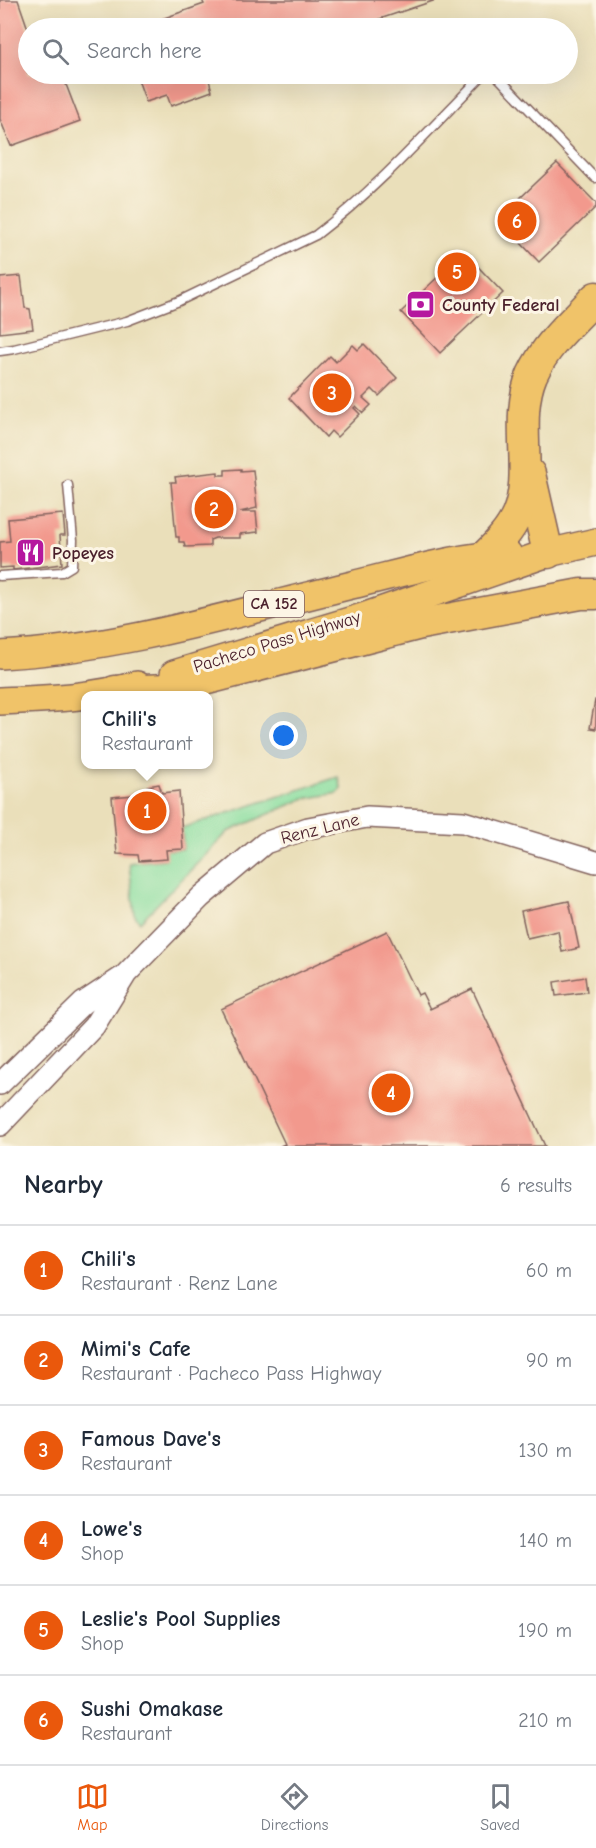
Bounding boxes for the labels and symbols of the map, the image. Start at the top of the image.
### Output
pin: 6 [498,198,536,244]
pin: 5 [438,250,476,294]
bank icon: County Federal [405,289,437,321]
place label: County Federal [442,295,559,316]
pin: 3 [312,370,352,416]
pin: 2 [194,486,234,532]
restaurant icon: Popeyes [15,537,47,569]
place label: Popeyes [52,543,114,564]
road number: CA 152 [244,591,304,617]
street label: Pacheco Pass Highway [191,606,364,677]
your location [269,721,298,750]
pin: 1 [128,788,166,834]
street label: Renz Lane [279,809,361,849]
pin: 4 [372,1070,410,1116]

